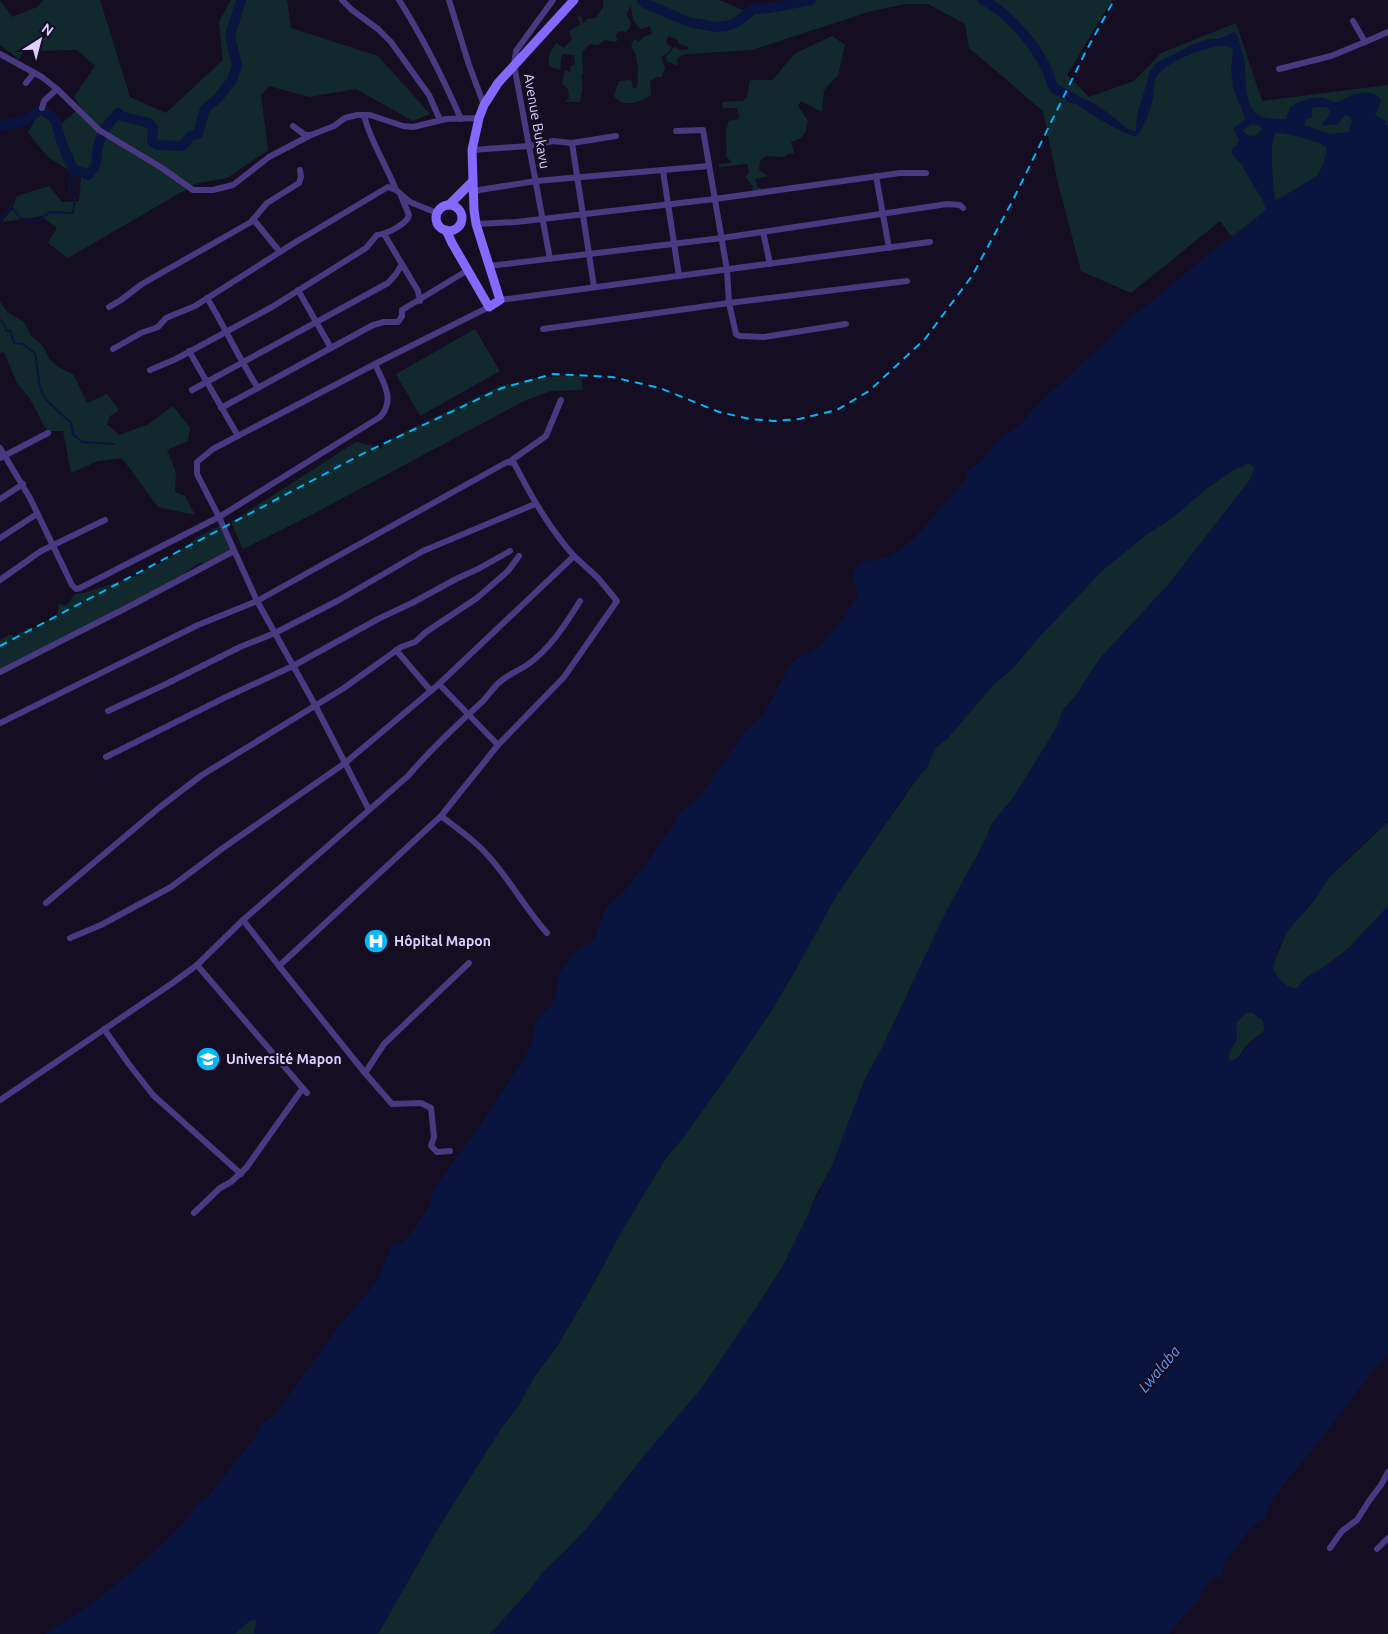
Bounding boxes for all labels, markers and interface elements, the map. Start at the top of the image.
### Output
north arrow [15,15,65,65]
text: N [39,20,57,39]
street label: Avenue Bukavu [521,72,553,170]
hospital icon: Hôpital Mapon [363,928,389,954]
place label: Hôpital Mapon [394,933,491,949]
school or university icon: Université Mapon [195,1046,221,1072]
place label: Université Mapon [226,1051,342,1067]
water label: Lwalaba [1135,1343,1183,1395]

